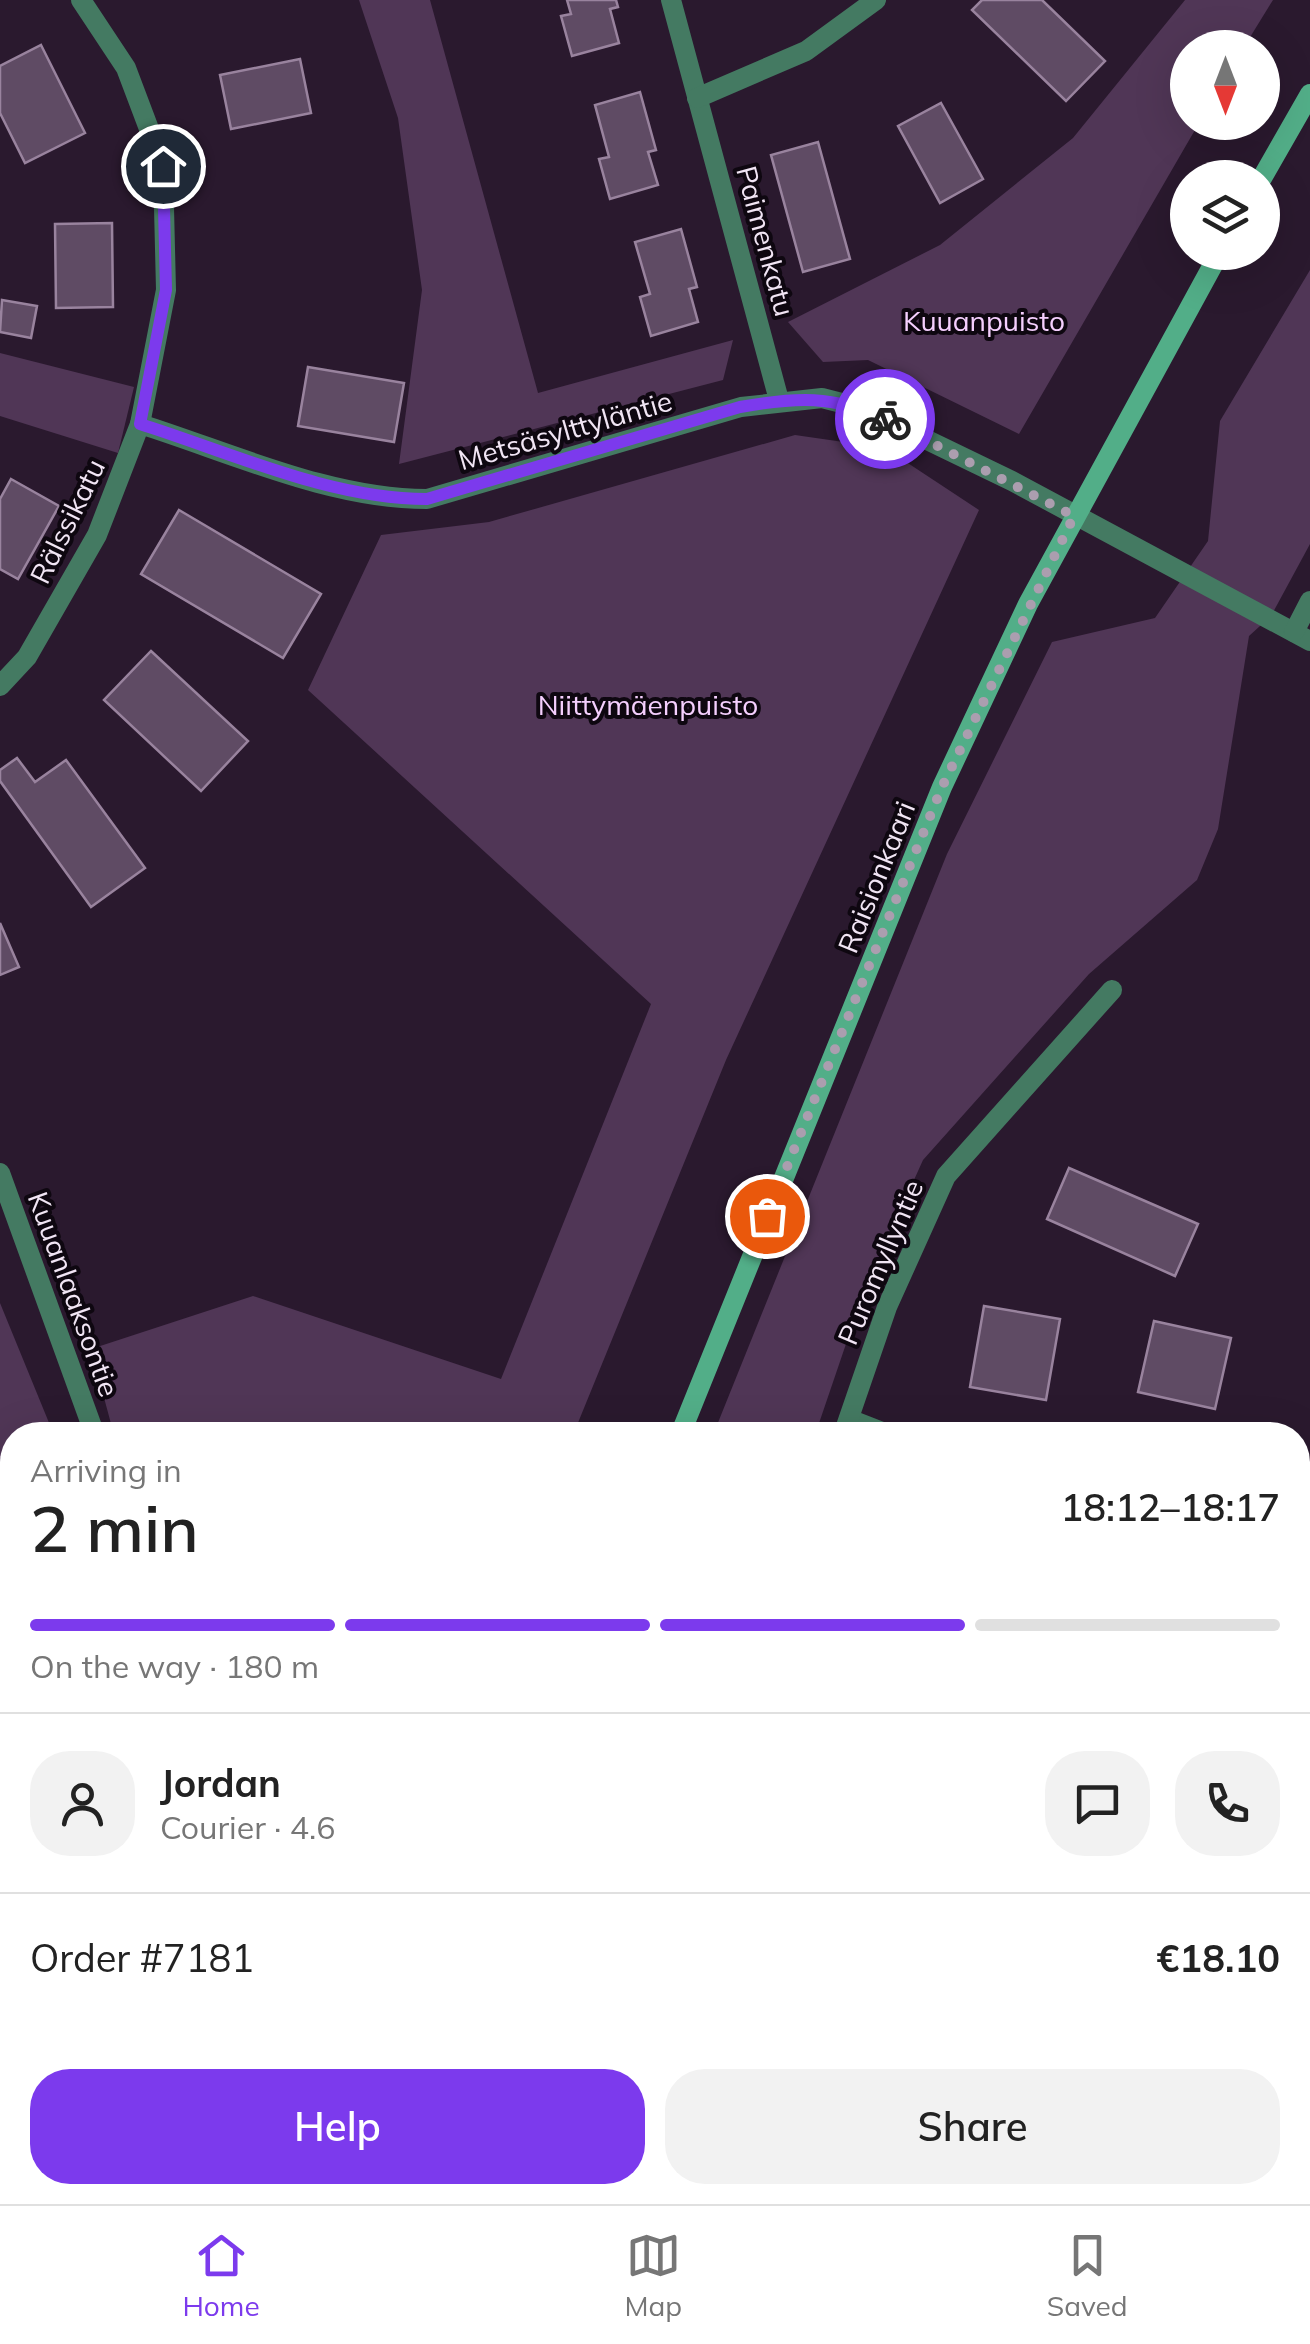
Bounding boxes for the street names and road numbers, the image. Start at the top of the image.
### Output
street label: Paimenkatu [729,162,803,320]
street label: Metsäsylttyläntie [454,383,676,477]
street label: Rälssikatu [22,453,112,589]
street label: Raisionkaari [830,796,922,958]
street label: Puromyllyntie [830,1174,930,1350]
street label: Kuuanlaaksontie [21,1187,127,1401]

